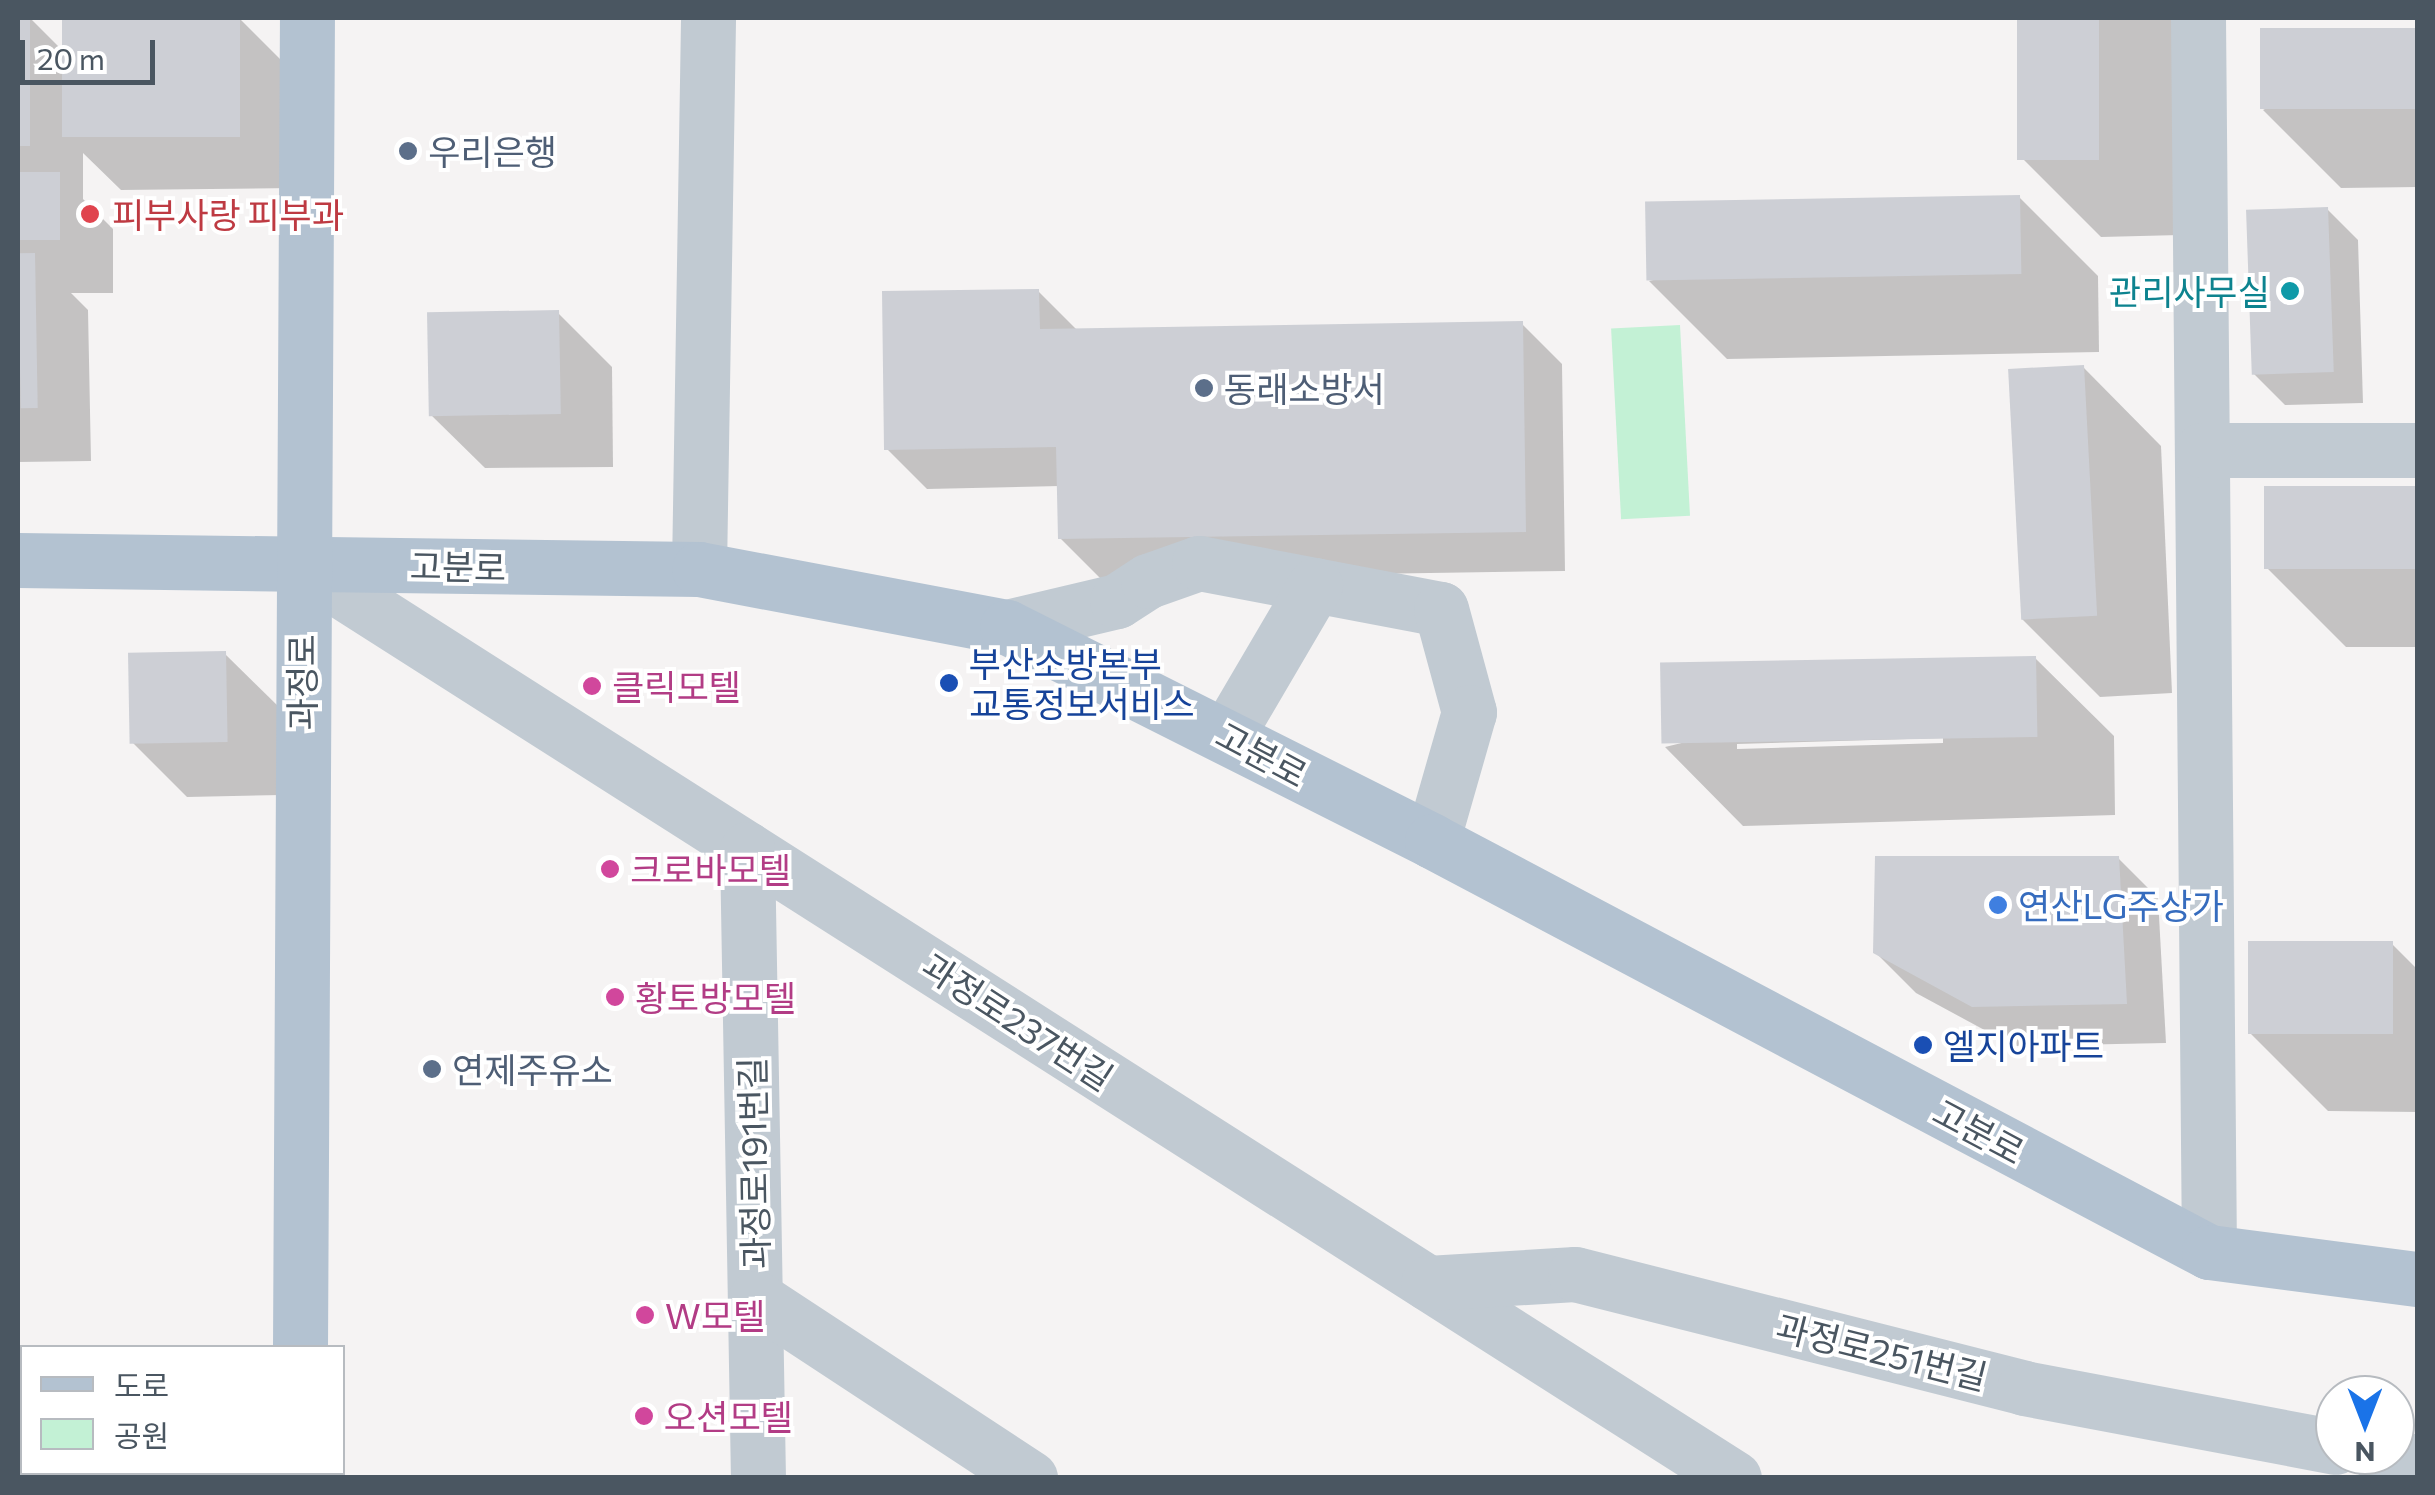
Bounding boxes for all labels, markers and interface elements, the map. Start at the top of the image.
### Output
scale bar [25,20,160,82]
text: 20 m [37,39,105,76]
place label: 우리은행 [428,130,557,172]
marker: 우리은행 [397,140,419,162]
place label: 피부사랑 피부과 [112,193,344,235]
marker: 피부사랑 피부과 [77,201,103,227]
place label: 관리사무실 [2109,270,2270,312]
marker: 관리사무실 [2279,280,2301,302]
place label: 동래소방서 [1224,367,1385,409]
marker: 동래소방서 [1193,377,1215,399]
street label: 고분로 [409,544,507,588]
street label: 과정로 [280,634,322,730]
place label: 부산소방본부 교통정보서비스 [969,642,1194,724]
place label: 클릭모텔 [612,665,741,707]
marker: 부산소방본부 교통정보서비스 [938,672,960,694]
marker: 클릭모텔 [581,675,603,697]
street label: 고분로 [1209,713,1315,795]
place label: 크로바모텔 [630,848,791,890]
marker: 크로바모텔 [599,858,621,880]
place label: 연산LG주상가 [2018,884,2224,926]
marker: 연산LG주상가 [1987,894,2009,916]
street label: 과정로237번길 [915,944,1121,1098]
place label: 황토방모텔 [635,976,796,1018]
marker: 황토방모텔 [604,986,626,1008]
place label: 엘지아파트 [1943,1024,2104,1066]
marker: 엘지아파트 [1912,1034,1934,1056]
place label: 연제주유소 [452,1048,613,1090]
street label: 과정로191번길 [730,1057,776,1269]
marker: 연제주유소 [421,1058,443,1080]
street label: 고분로 [1926,1090,2032,1172]
place label: W모텔 [665,1294,765,1336]
marker: W모텔 [634,1304,656,1326]
street label: 과정로251번길 [1772,1305,1992,1397]
legend [20,1345,345,1475]
text: 도로 [114,1366,169,1403]
north arrow [2315,1375,2415,1475]
place label: 오션모텔 [664,1395,793,1437]
marker: 오션모텔 [633,1405,655,1427]
text: 공원 [114,1416,169,1453]
text: N [2355,1436,2376,1470]

